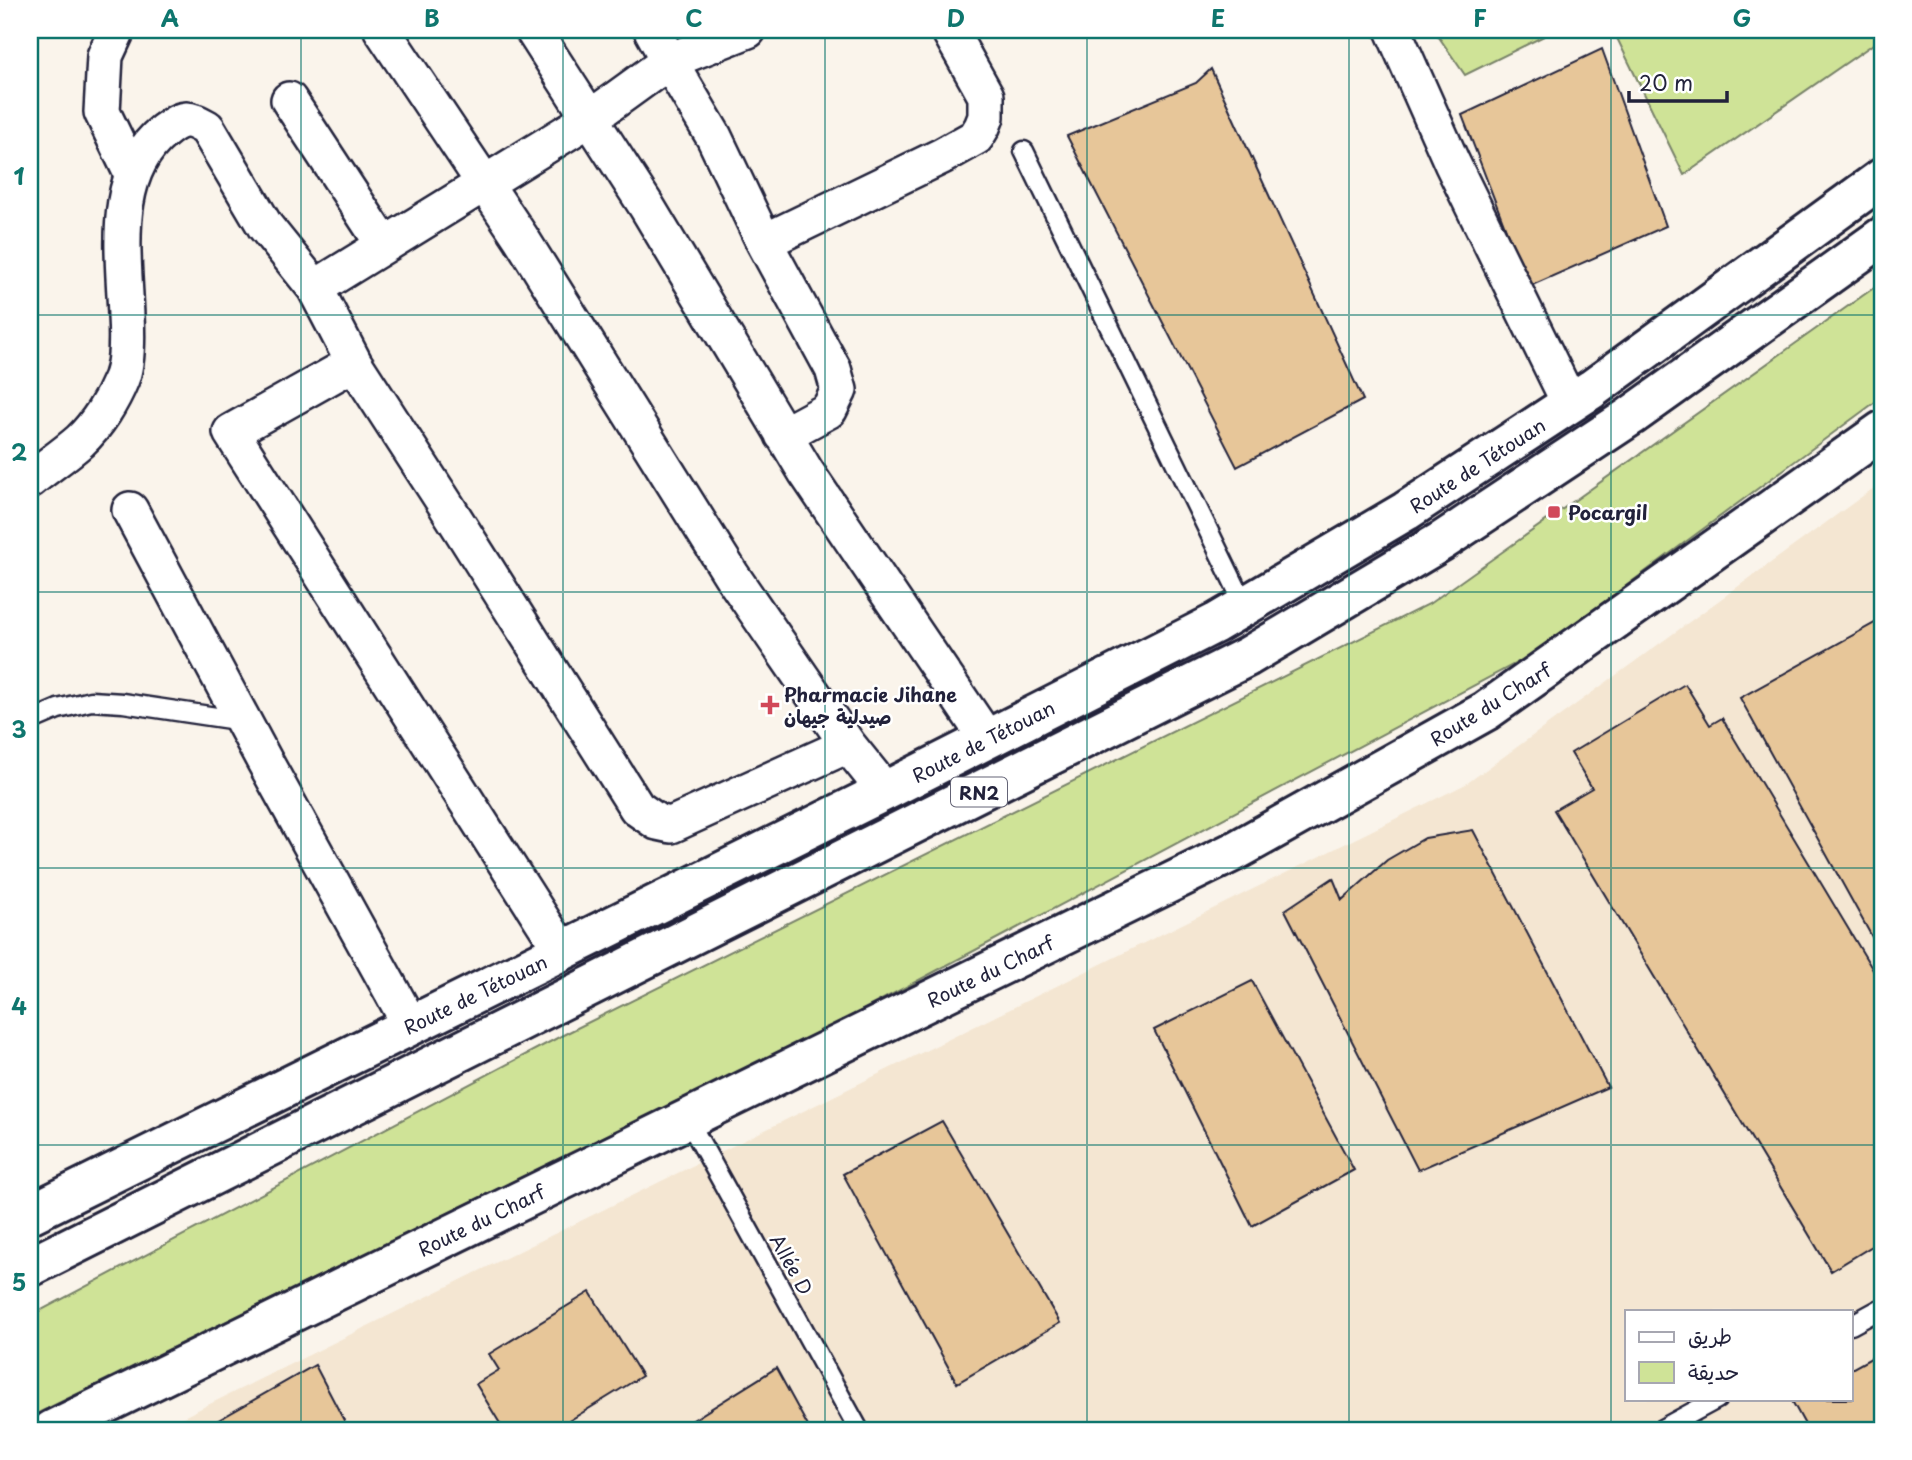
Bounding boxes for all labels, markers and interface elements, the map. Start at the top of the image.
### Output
text: A [161,0,179,35]
text: B [424,0,440,35]
text: C [685,0,703,35]
text: D [947,0,965,35]
text: E [1211,0,1225,35]
text: F [1473,0,1487,35]
text: G [1733,0,1751,35]
scale bar [1629,60,1727,104]
text: 20 m [1639,66,1693,98]
text: 1 [14,158,25,193]
street label: Route de Tétouan [1404,411,1550,519]
text: 2 [11,434,27,469]
place label: Pocargil [1568,498,1648,526]
marker: Pocargil [1546,504,1562,520]
street label: Route du Charf [1424,655,1557,752]
place label: Pharmacie Jihane صيدلية جيهان [784,680,957,730]
street label: Route de Tétouan [907,693,1059,789]
marker: Pharmacie Jihane صيدلية جيهان [762,697,778,713]
text: 3 [11,711,27,746]
road number: RN2 [951,778,1007,806]
street label: Route du Charf [922,928,1059,1014]
street label: Route de Tétouan [398,947,552,1041]
text: 4 [11,988,27,1023]
street label: Route du Charf [413,1177,550,1263]
street label: Allée D [764,1228,820,1300]
text: 5 [12,1264,26,1299]
legend [1625,1310,1853,1400]
text: طريق [1688,1319,1732,1351]
text: حديقة [1688,1355,1739,1387]

